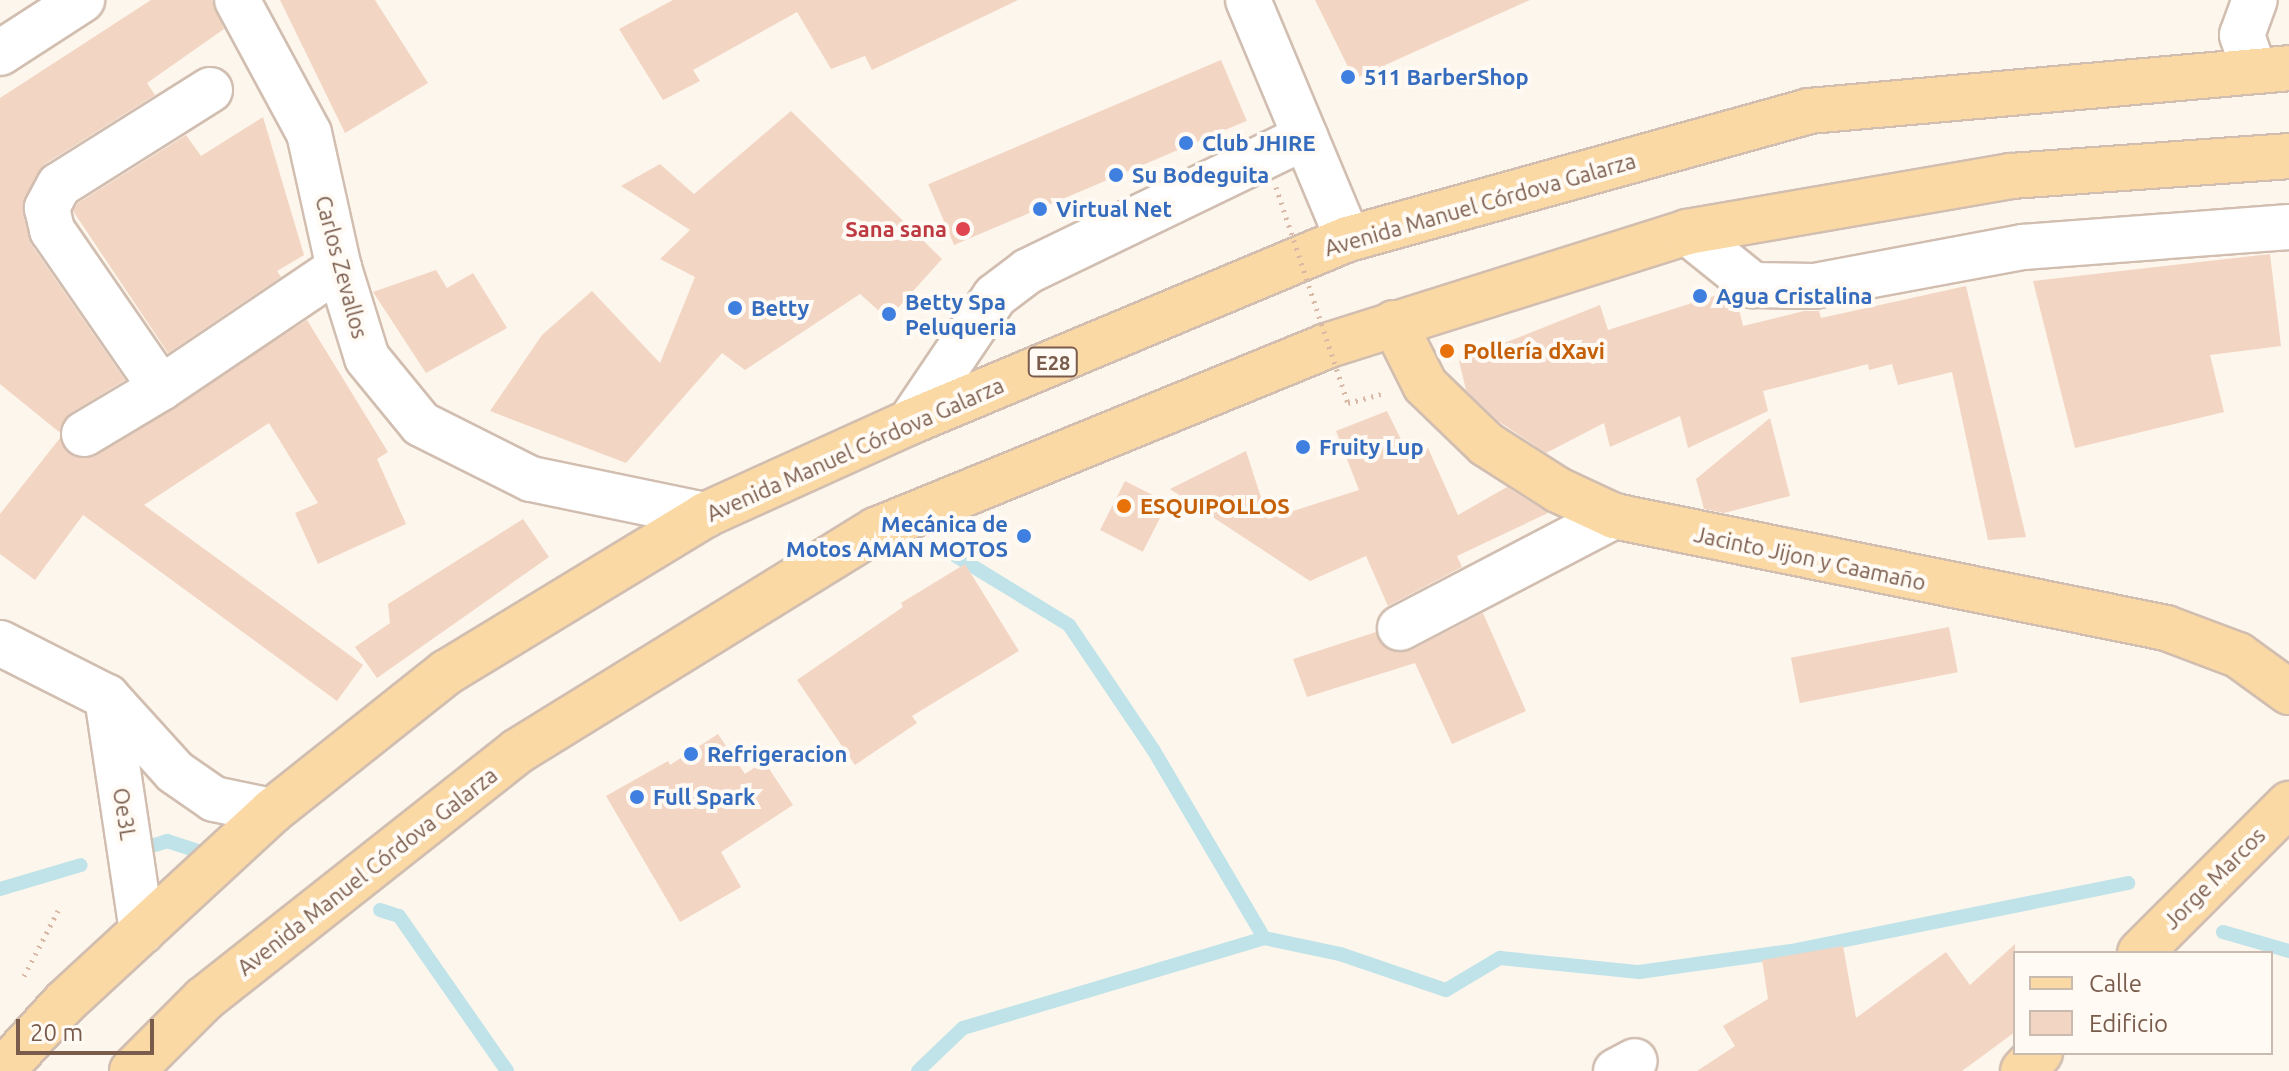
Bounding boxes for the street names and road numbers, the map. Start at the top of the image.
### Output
street label: Avenida Manuel Córdova Galarza [1321,147,1639,261]
street label: Carlos Zevallos [310,193,374,341]
road number: E28 [1027,346,1079,378]
street label: Avenida Manuel Córdova Galarza [702,371,1008,527]
street label: Jacinto Jijon y Caamaño [1692,521,1928,595]
street label: Avenida Manuel Córdova Galarza [232,761,502,981]
street label: Oe3L [108,786,142,842]
street label: Jorge Marcos [2158,822,2270,934]

